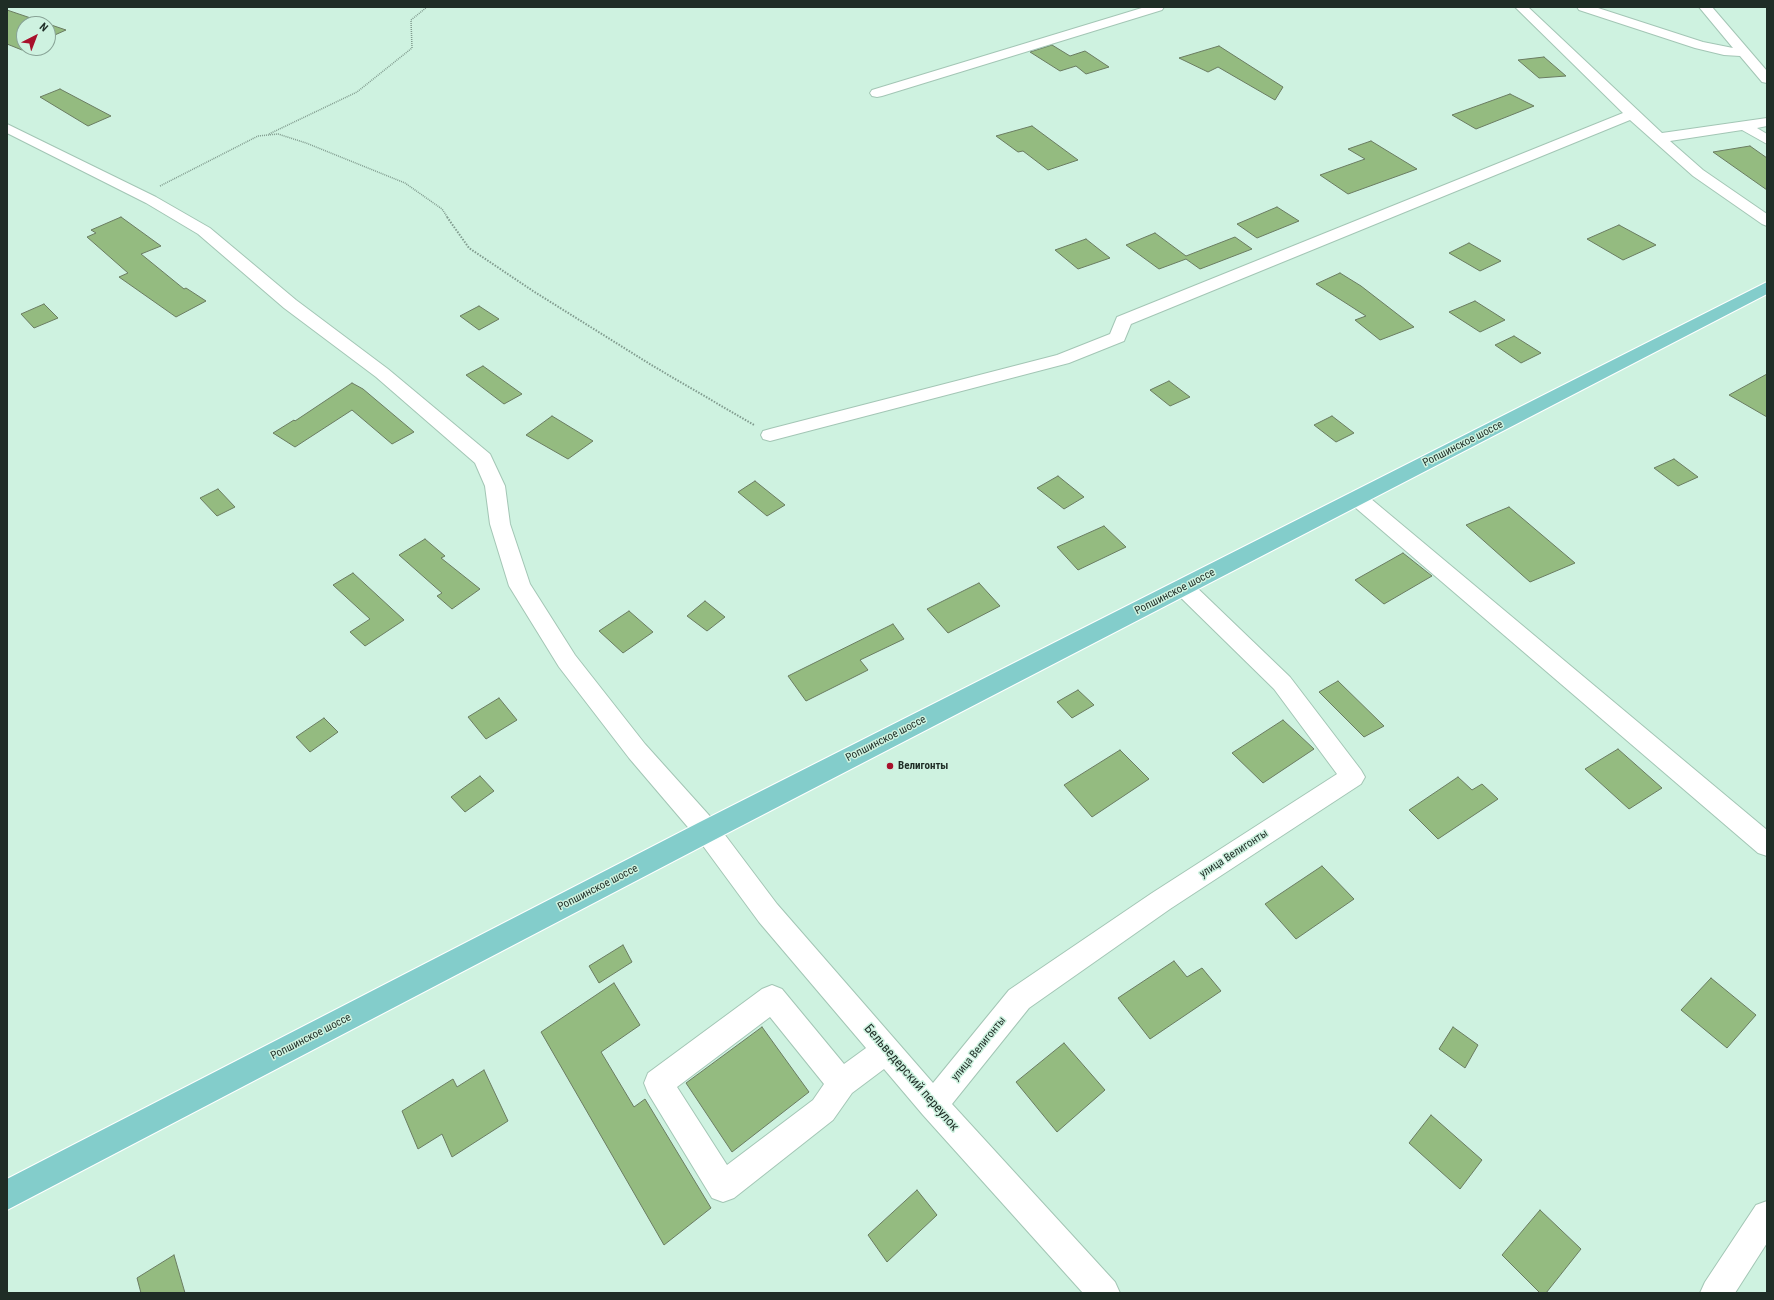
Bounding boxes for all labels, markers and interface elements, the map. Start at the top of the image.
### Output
north arrow [16,16,56,56]
text: N [37,20,51,35]
street label: Ропшинское шоссе [1421,418,1505,470]
street label: Ропшинское шоссе [1133,566,1217,618]
street label: Ропшинское шоссе [844,713,928,765]
place label: Велигонты [898,759,948,773]
marker: Велигонты [885,761,895,771]
street label: улица Велигонты [1197,827,1271,881]
street label: Ропшинское шоссе [556,862,640,914]
street label: Ропшинское шоссе [269,1011,353,1063]
street label: улица Велигонты [949,1014,1009,1084]
street label: Бельведерский переулок [860,1021,962,1135]

